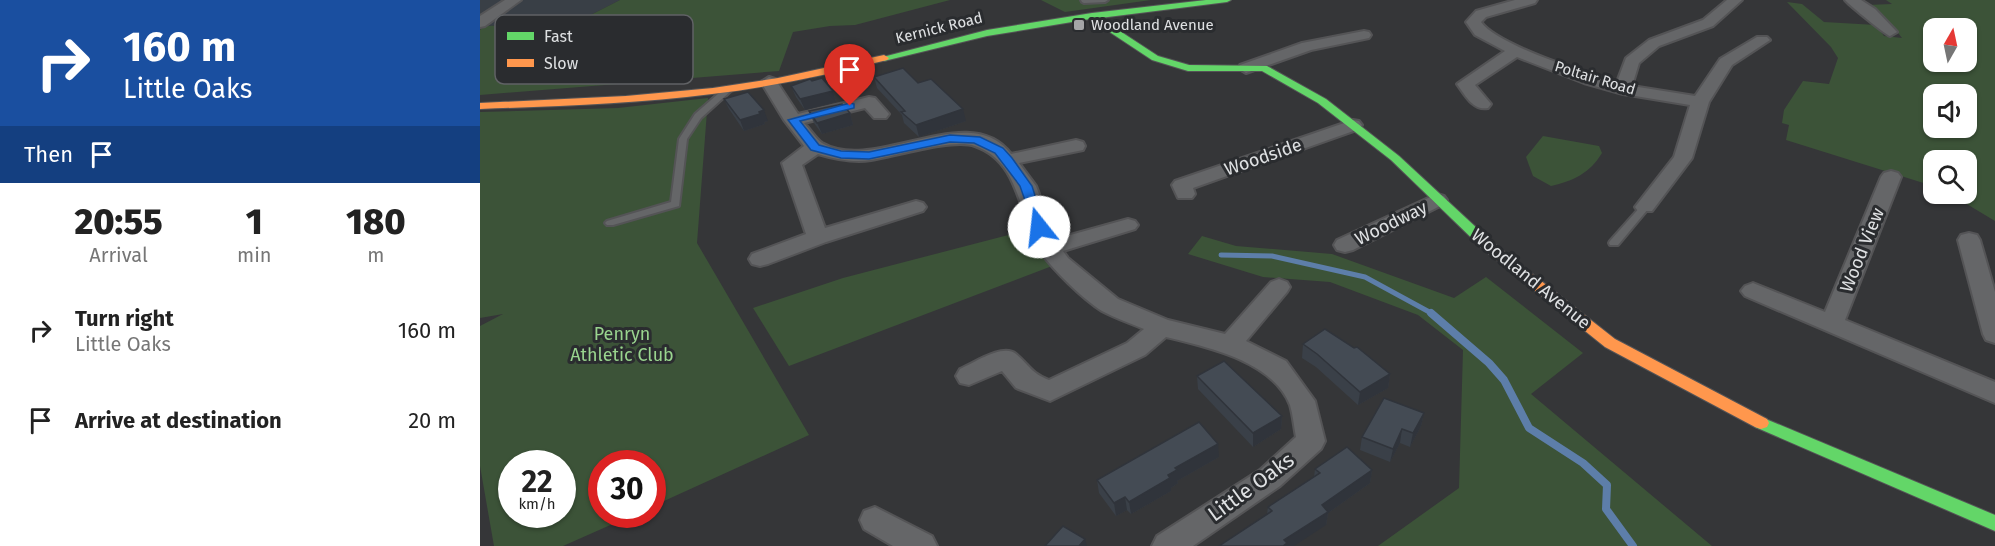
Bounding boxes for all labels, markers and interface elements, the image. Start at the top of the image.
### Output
street label: Kernick Road [894,8,984,48]
legend [495,15,693,84]
place label: Woodland Avenue [1091,16,1214,34]
marker: Woodland Avenue [1072,18,1086,32]
north arrow [1923,18,1977,72]
map controls [1923,18,1977,204]
text: 160 m [123,22,236,72]
icon: right [24,24,102,102]
text: Fast [544,27,573,46]
pin [824,44,875,106]
icon: arrive [833,53,866,86]
text: Slow [544,54,579,73]
street label: Poltair Road [1552,57,1638,99]
text: Little Oaks [123,73,252,105]
button: sound [1923,84,1977,138]
street label: Woodside [1221,133,1305,181]
icon: arrive [85,138,118,171]
text: Then [24,141,73,168]
button: search [1923,150,1977,204]
position arrow [1007,195,1071,259]
street label: Woodway [1351,196,1431,250]
text: 20:55 [74,200,163,244]
text: 1 [246,200,263,244]
text: 180 [346,200,406,244]
street label: Wood View [1835,205,1889,295]
street label: Woodland Avenue [1467,224,1595,334]
text: Arrival [89,243,148,267]
text: min [237,243,272,267]
text: m [367,243,384,267]
text: Turn right [75,305,174,332]
icon: right [24,314,57,347]
text: 160 m [398,317,456,344]
park label: Penryn Athletic Club [570,323,674,366]
text: Little Oaks [75,332,171,356]
icon: arrive [24,404,57,437]
text: Arrive at destination [75,407,282,434]
text: 20 m [408,407,456,434]
street label: Little Oaks [1203,447,1299,527]
speed limit sign: 30 [588,450,666,528]
text: 22 [521,464,553,500]
text: km/h [518,495,556,513]

